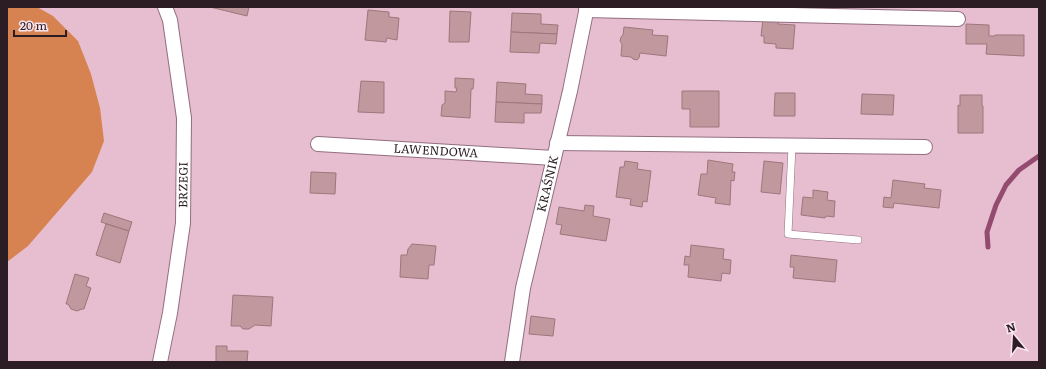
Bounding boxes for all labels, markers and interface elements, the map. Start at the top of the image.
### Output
scale bar [14,12,66,38]
text: 20 m [20,16,47,34]
street label: LAWENDOWA [393,138,479,161]
street label: KRAŚNIK [531,153,562,214]
street label: BRZEGI [173,162,192,208]
north arrow [994,317,1034,357]
text: N [1004,318,1017,336]

